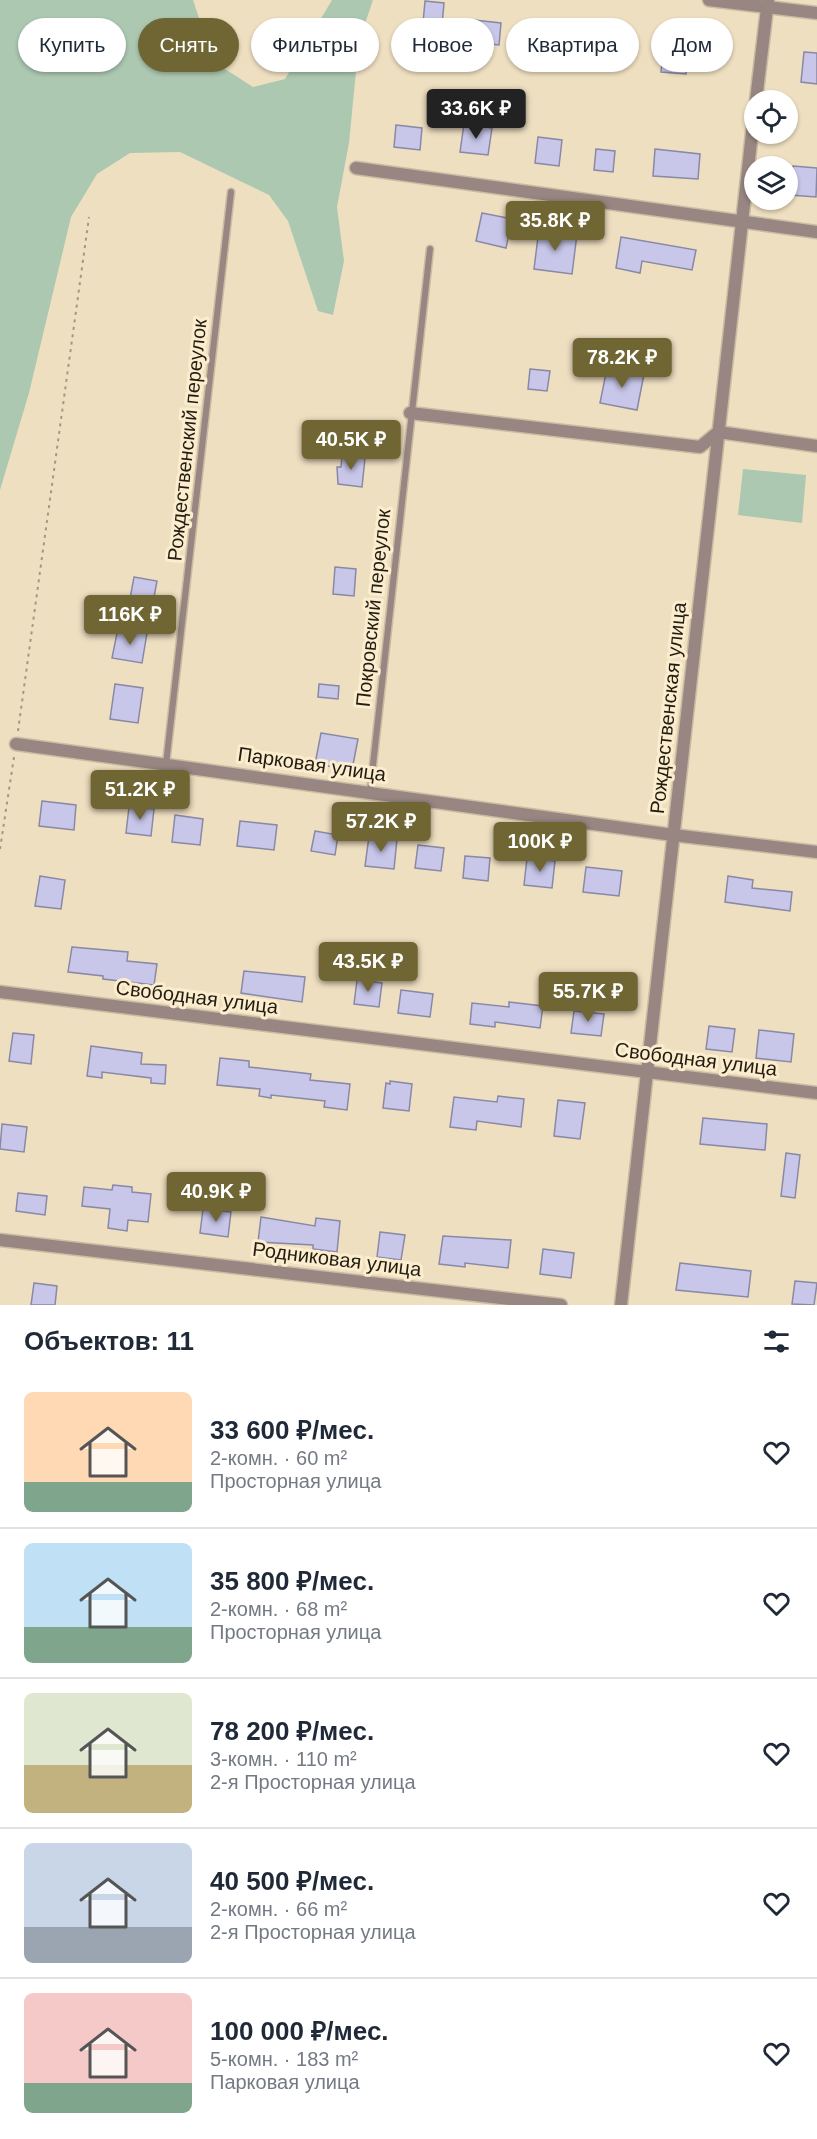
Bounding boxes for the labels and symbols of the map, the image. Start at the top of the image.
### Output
pin: 33.6K ₽ [421,89,531,140]
pin: 35.8K ₽ [500,201,610,252]
street label: Рождественский переулок [163,318,211,562]
pin: 78.2K ₽ [567,338,677,389]
pin: 40.5K ₽ [296,420,406,471]
street label: Покровский переулок [352,508,394,708]
pin: 116K ₽ [81,595,179,646]
street label: Рождественская улица [646,600,690,815]
street label: Парковая улица [236,743,388,785]
pin: 51.2K ₽ [85,770,195,821]
pin: 57.2K ₽ [326,802,436,853]
pin: 100K ₽ [491,822,589,873]
pin: 43.5K ₽ [313,942,423,993]
pin: 55.7K ₽ [533,972,643,1023]
street label: Свободная улица [115,976,280,1018]
street label: Свободная улица [614,1038,779,1080]
pin: 40.9K ₽ [161,1172,271,1223]
street label: Родниковая улица [251,1238,424,1280]

